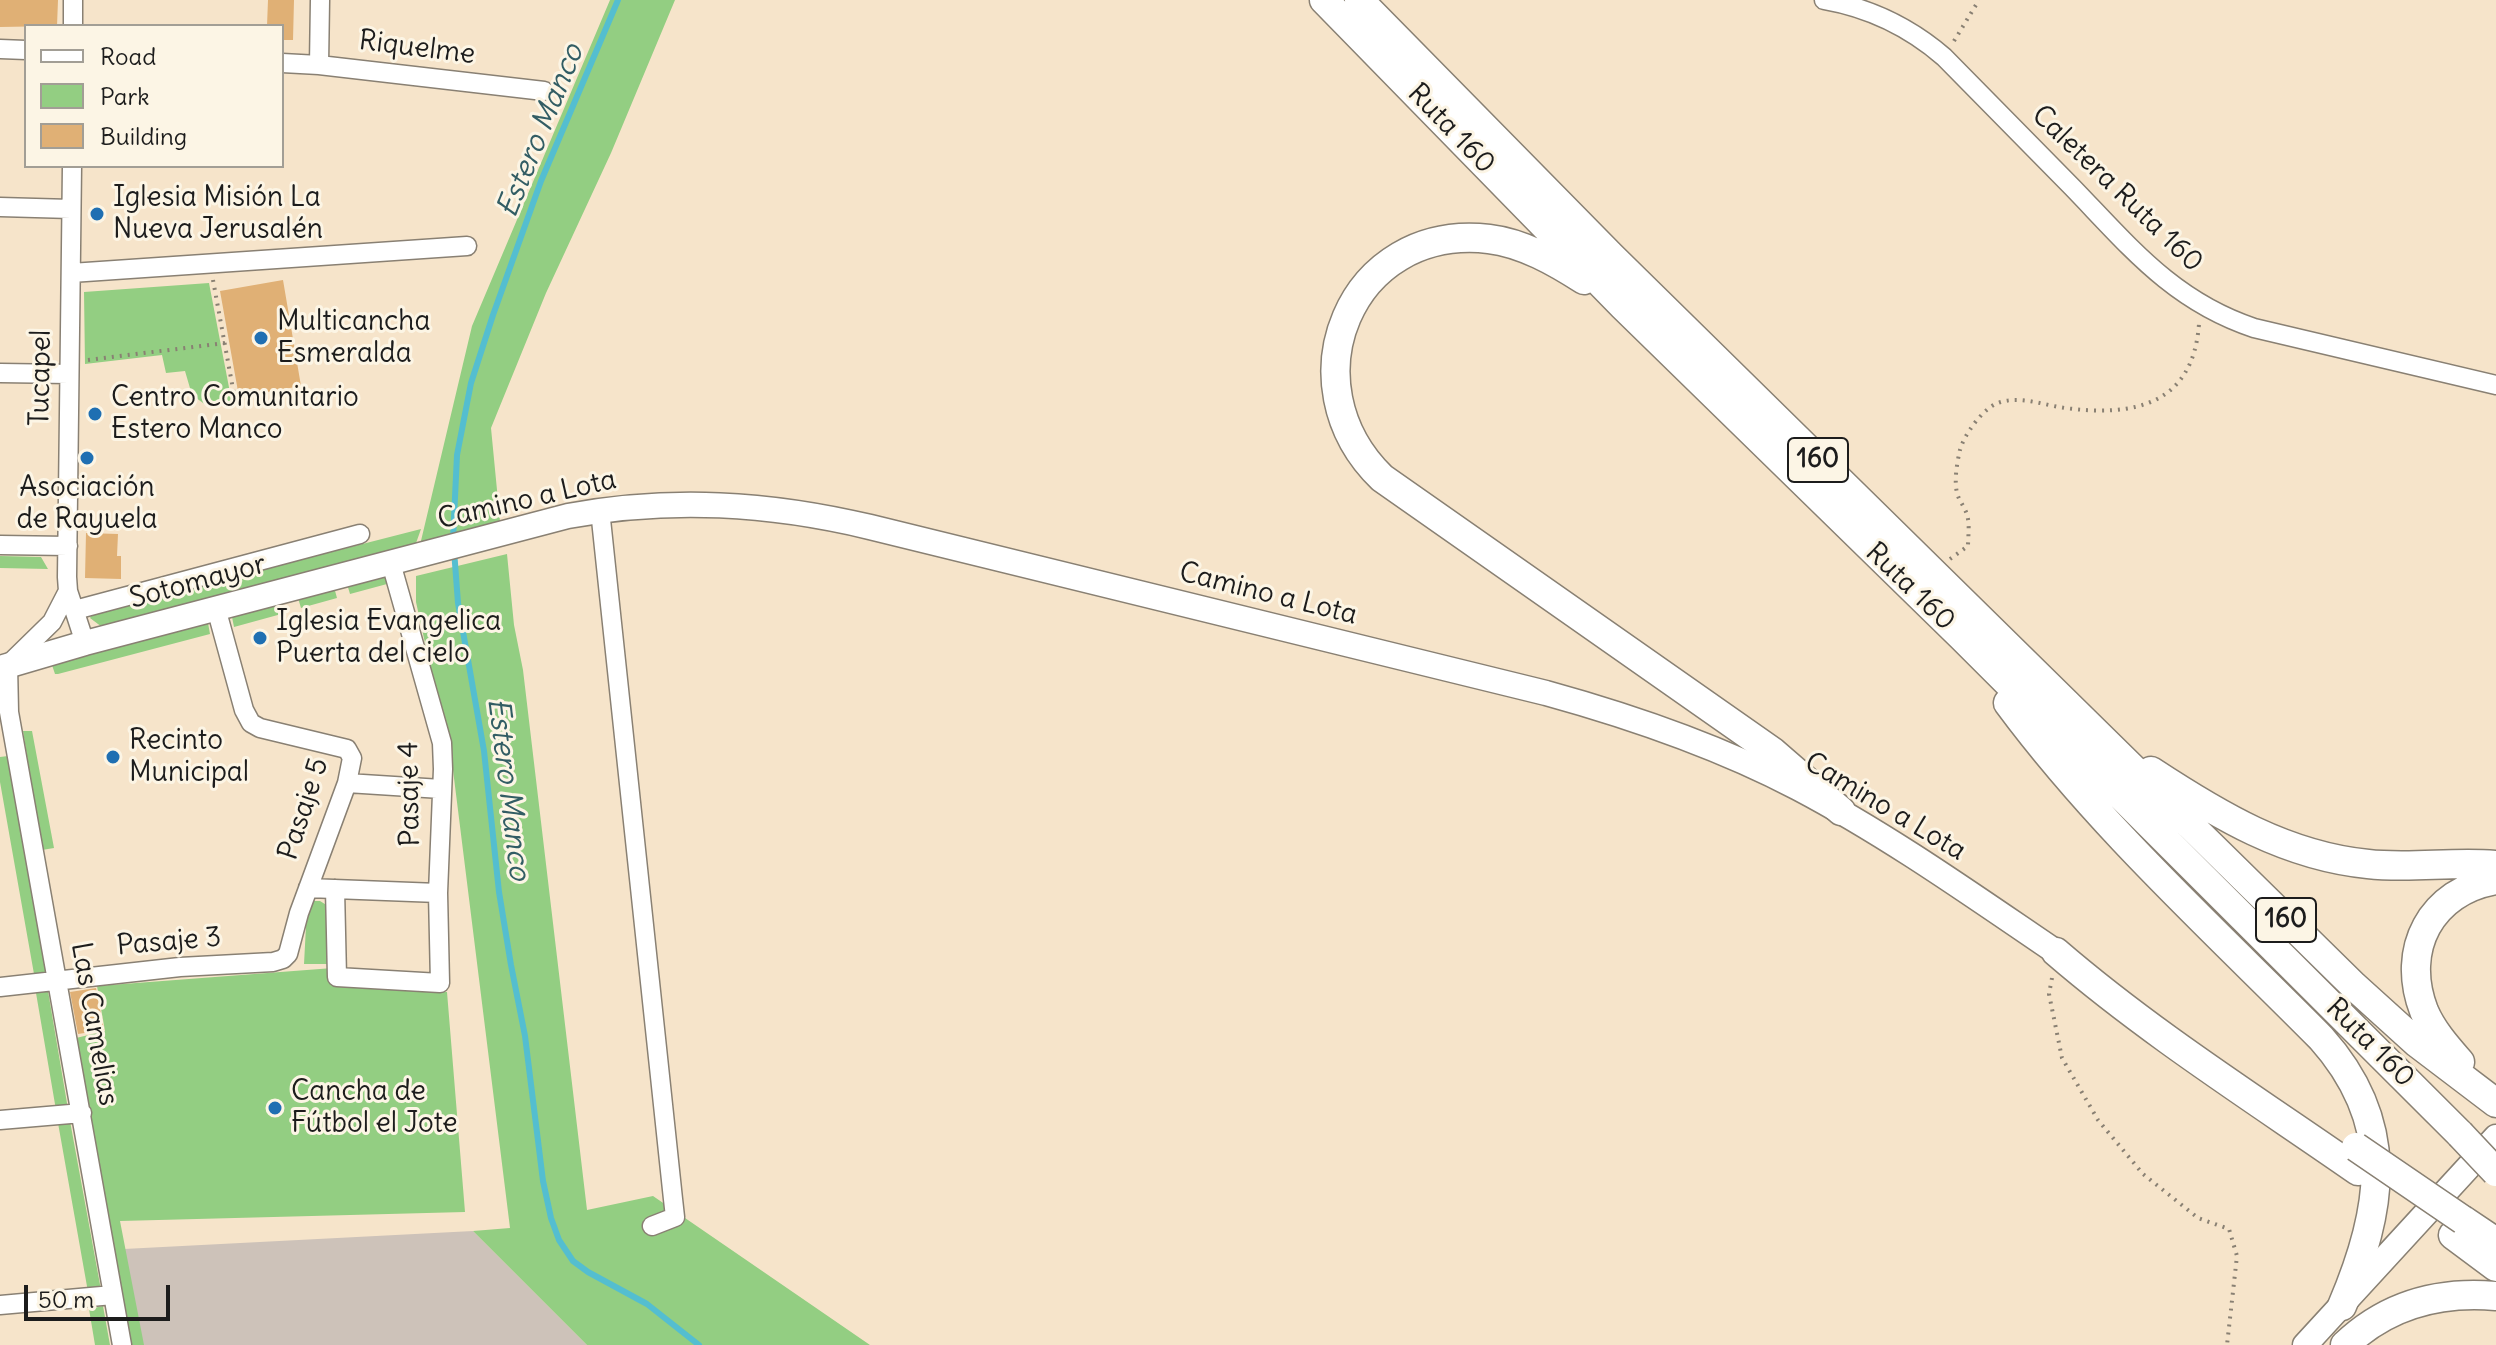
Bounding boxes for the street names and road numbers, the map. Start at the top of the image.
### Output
street label: Riquelme [357,24,477,72]
street label: Ruta 160 [1400,77,1502,181]
street label: Caletera Ruta 160 [2024,99,2210,279]
street label: Tucapel [23,330,59,426]
road number: 160 [1788,438,1848,482]
street label: Camino a Lota [434,463,620,537]
street label: Ruta 160 [1858,536,1962,638]
street label: Sotomayor [126,548,270,616]
street label: Camino a Lota [1176,556,1360,632]
street label: Pasaje 4 [392,741,428,847]
street label: Camino a Lota [1798,746,1972,868]
street label: Pasaje 5 [272,754,336,864]
road number: 160 [2256,898,2316,942]
street label: Pasaje 3 [115,921,223,963]
street label: Las Camelias [63,940,125,1108]
street label: Ruta 160 [2319,992,2421,1094]

